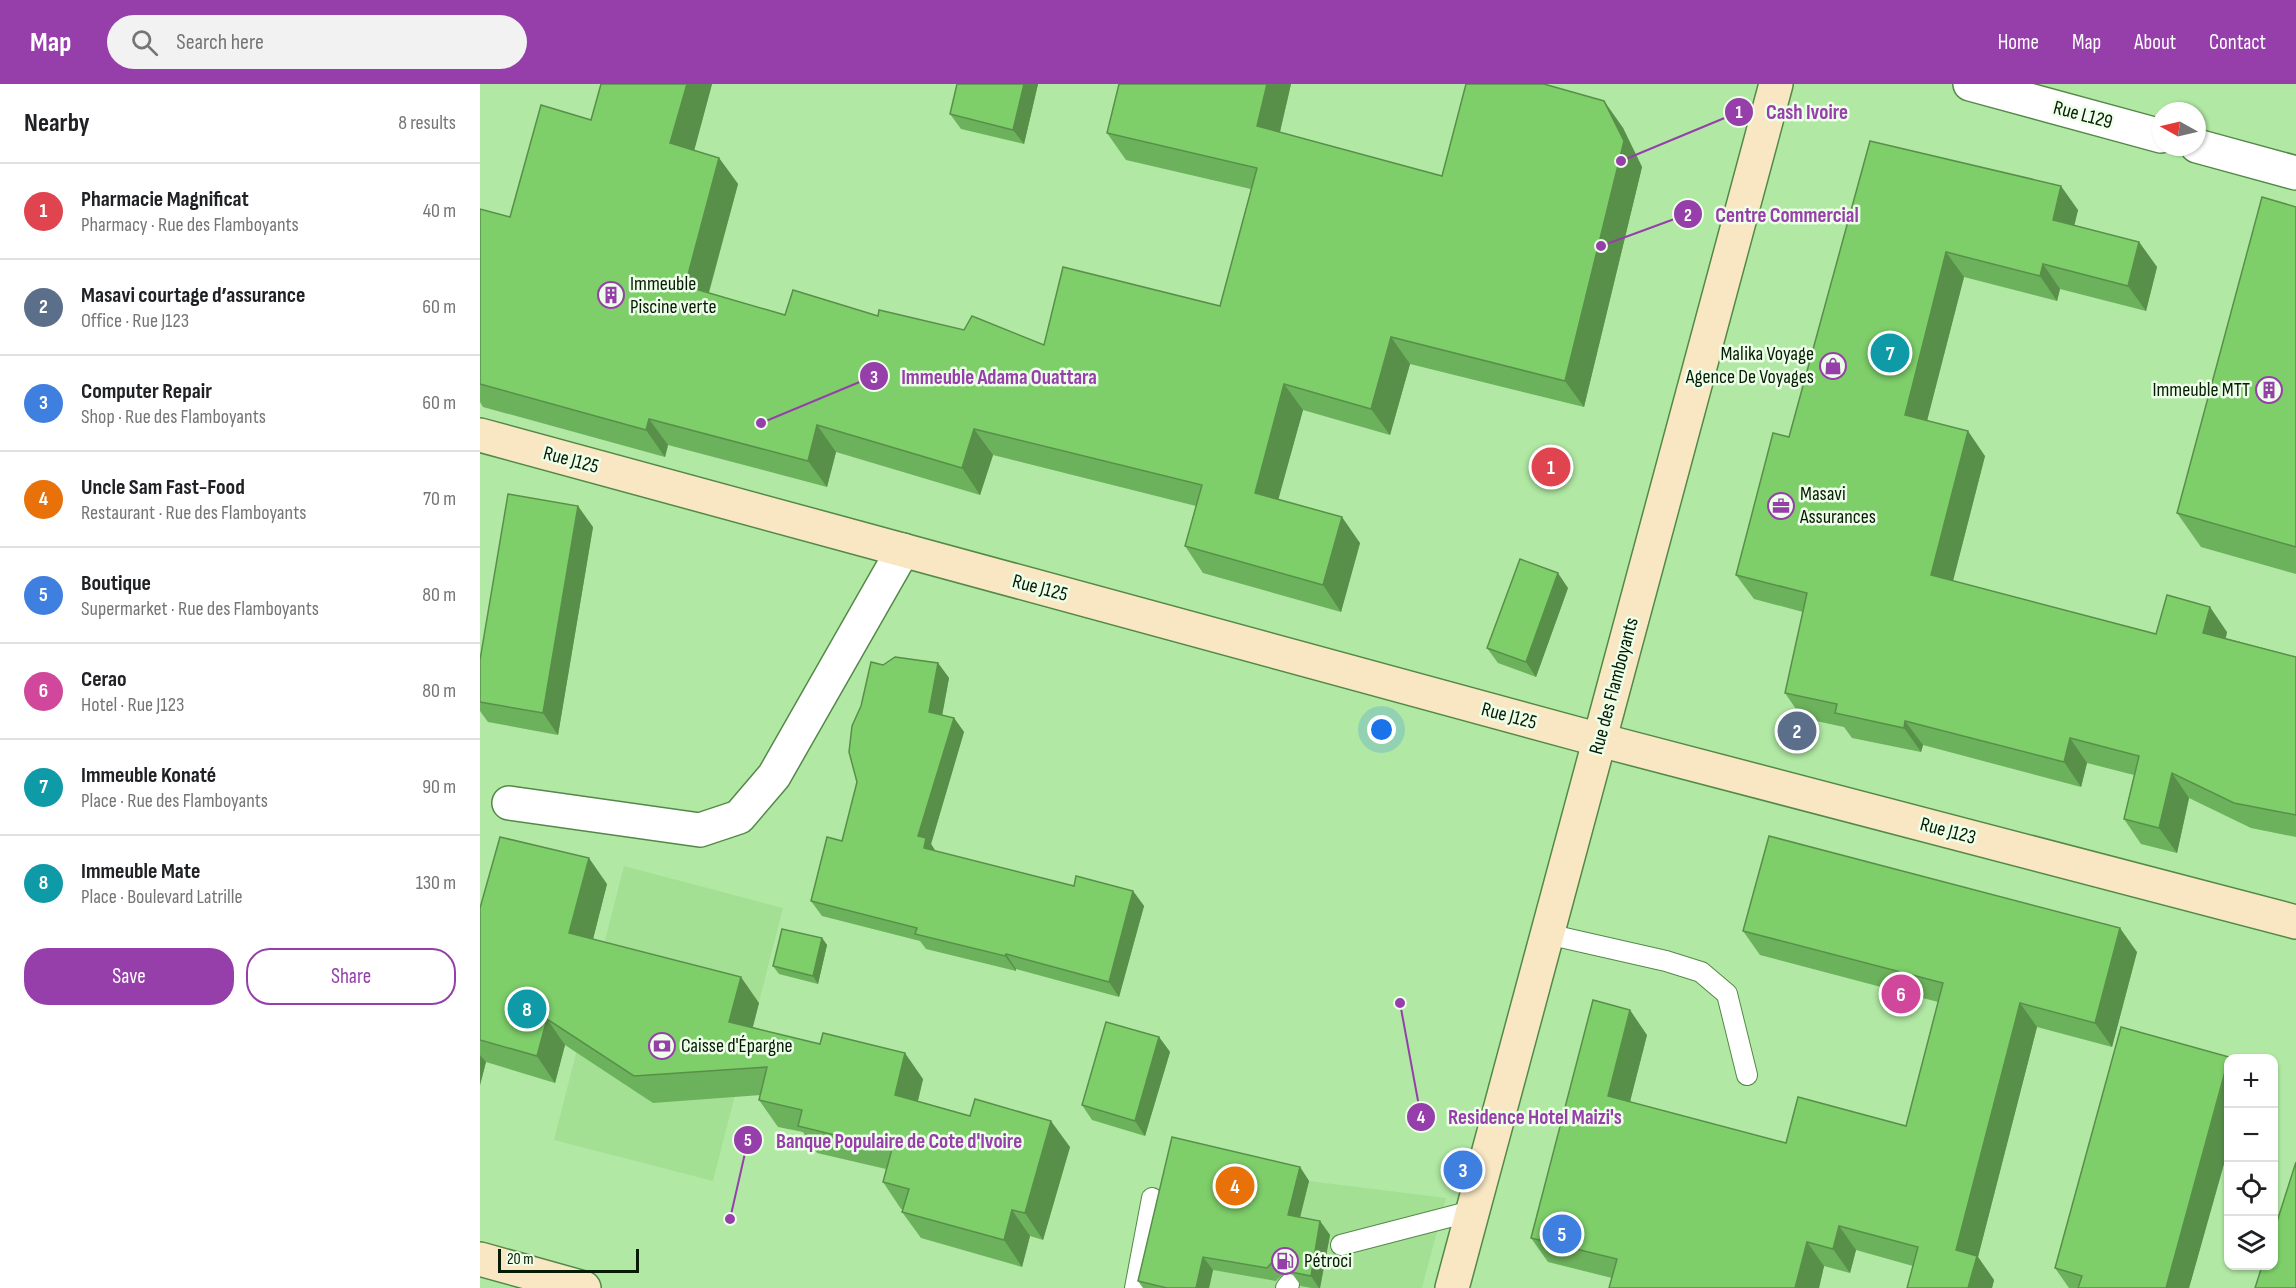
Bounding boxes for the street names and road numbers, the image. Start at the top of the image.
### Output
street label: Rue L129 [2051,96,2115,134]
street label: Rue J125 [541,441,601,479]
street label: Rue J125 [1010,569,1070,607]
street label: Rue des Flamboyants [1584,615,1644,757]
street label: Rue J125 [1479,697,1539,735]
street label: Rue J123 [1917,812,1979,850]

